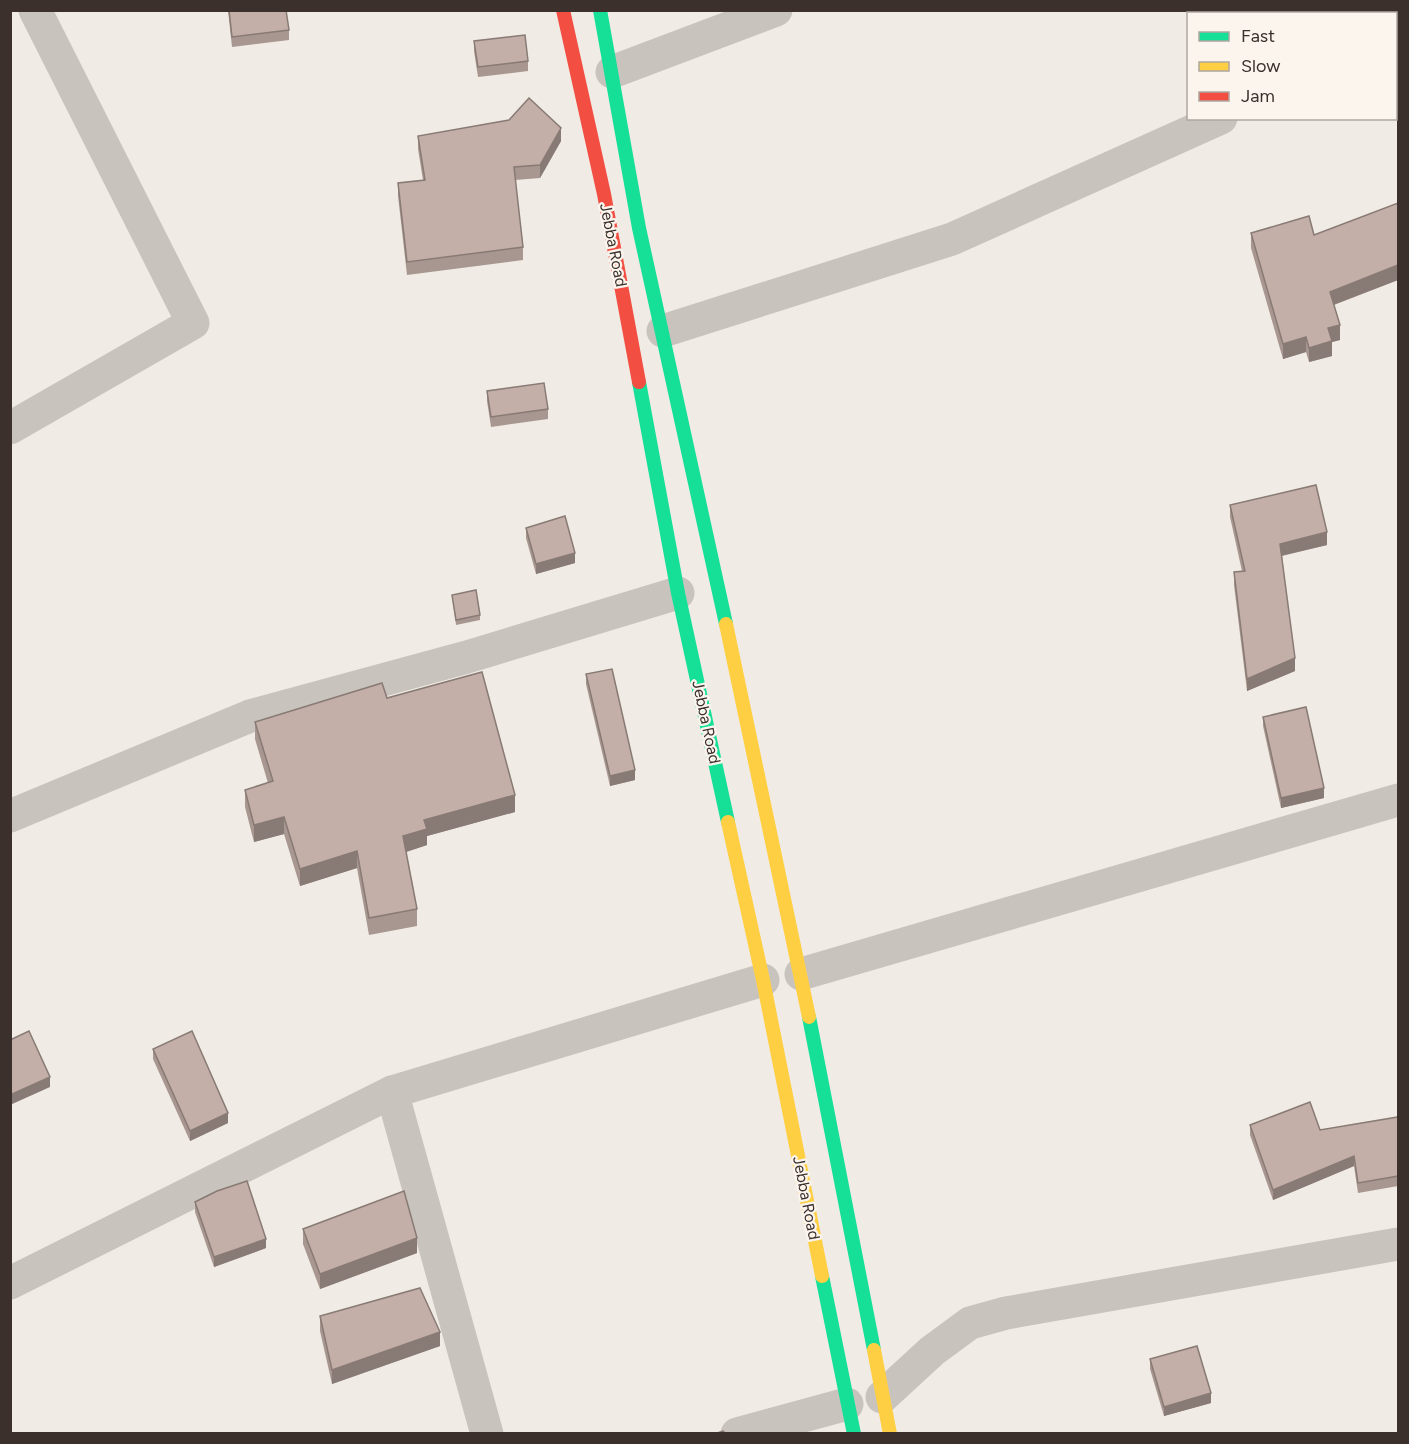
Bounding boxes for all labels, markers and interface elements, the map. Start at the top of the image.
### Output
legend [1187,12,1397,120]
text: Fast [1241,25,1275,47]
text: Slow [1241,55,1280,77]
text: Jam [1241,85,1275,107]
street label: Jebba Road [596,202,631,288]
street label: Jebba Road [688,679,725,765]
street label: Jebba Road [789,1155,824,1241]

